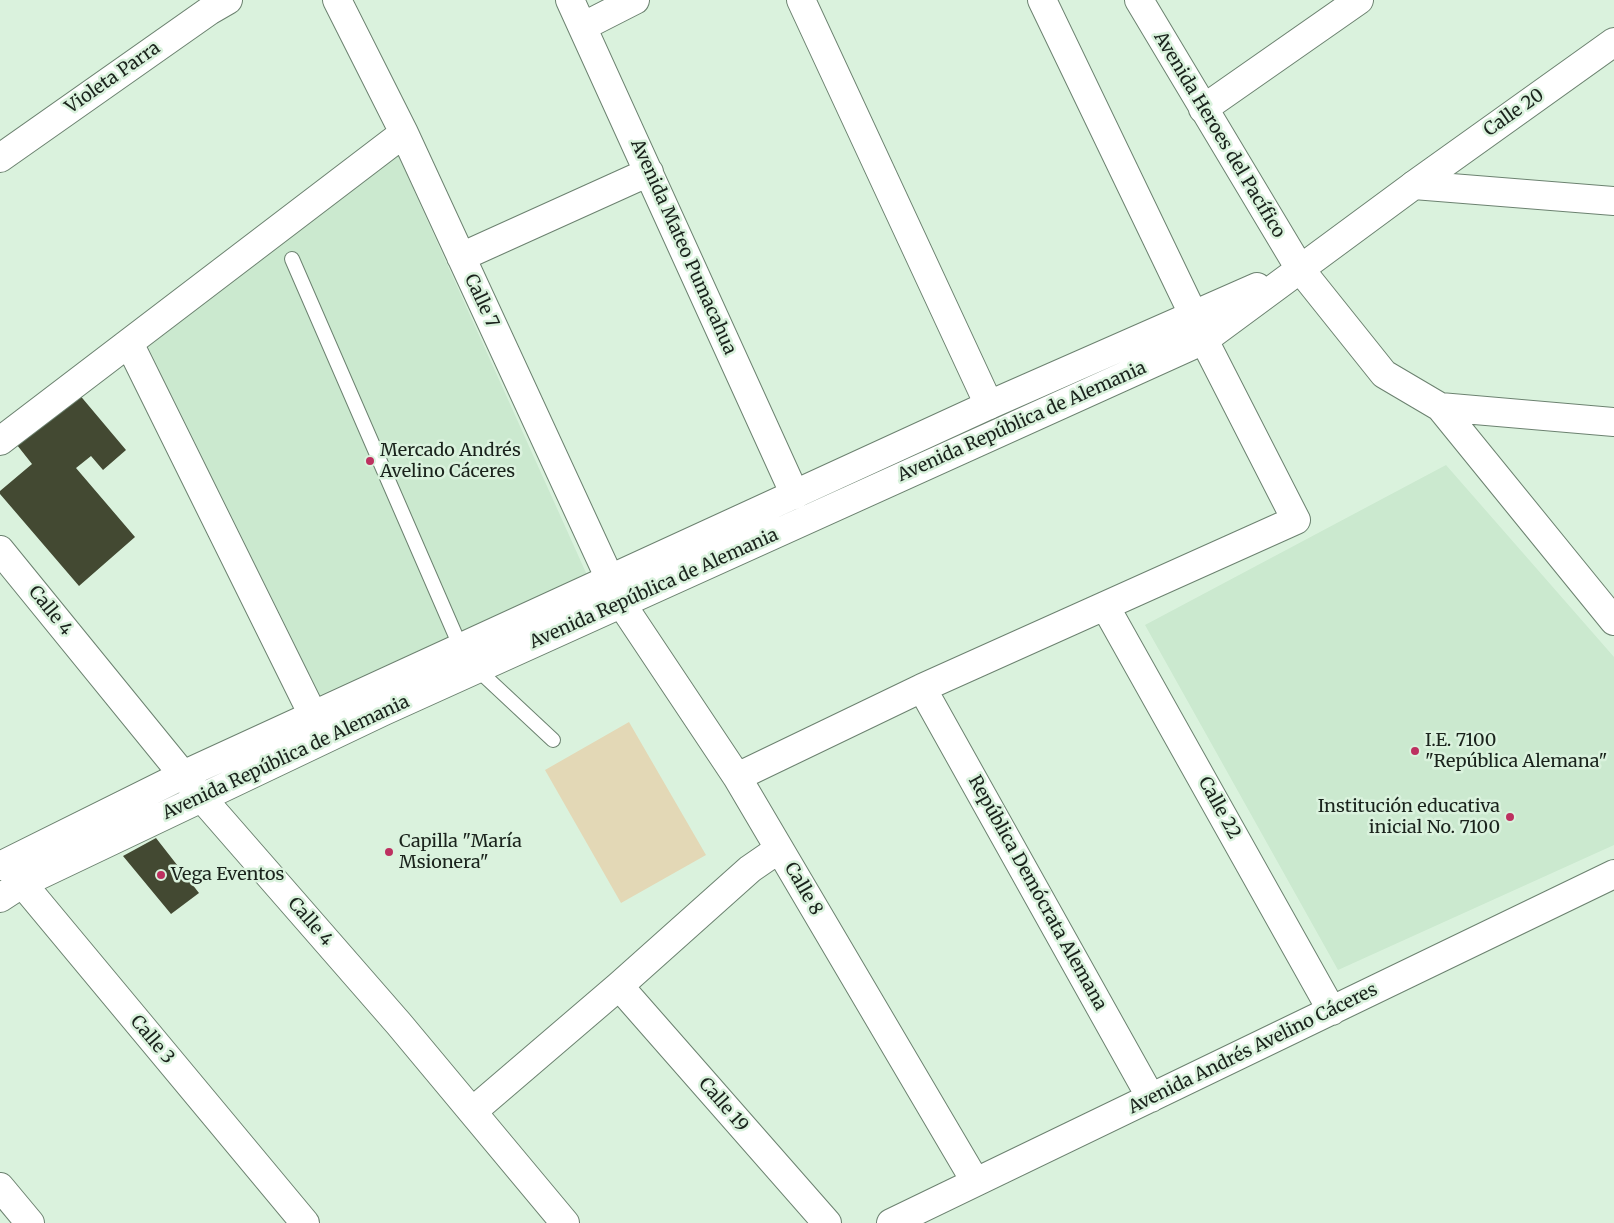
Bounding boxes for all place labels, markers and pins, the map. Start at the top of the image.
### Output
place label: Mercado Andrés Avelino Cáceres [380,440,521,482]
marker: Mercado Andrés Avelino Cáceres [364,455,376,467]
place label: I.E. 7100 "República Alemana" [1425,730,1607,772]
marker: I.E. 7100 "República Alemana" [1409,745,1421,757]
place label: Institución educativa inicial No. 7100 [1318,796,1500,839]
marker: Institución educativa inicial No. 7100 [1504,811,1516,823]
place label: Capilla "María Msionera" [399,831,522,874]
marker: Capilla "María Msionera" [383,846,395,858]
place label: Vega Eventos [171,864,284,886]
marker: Vega Eventos [155,869,167,881]

